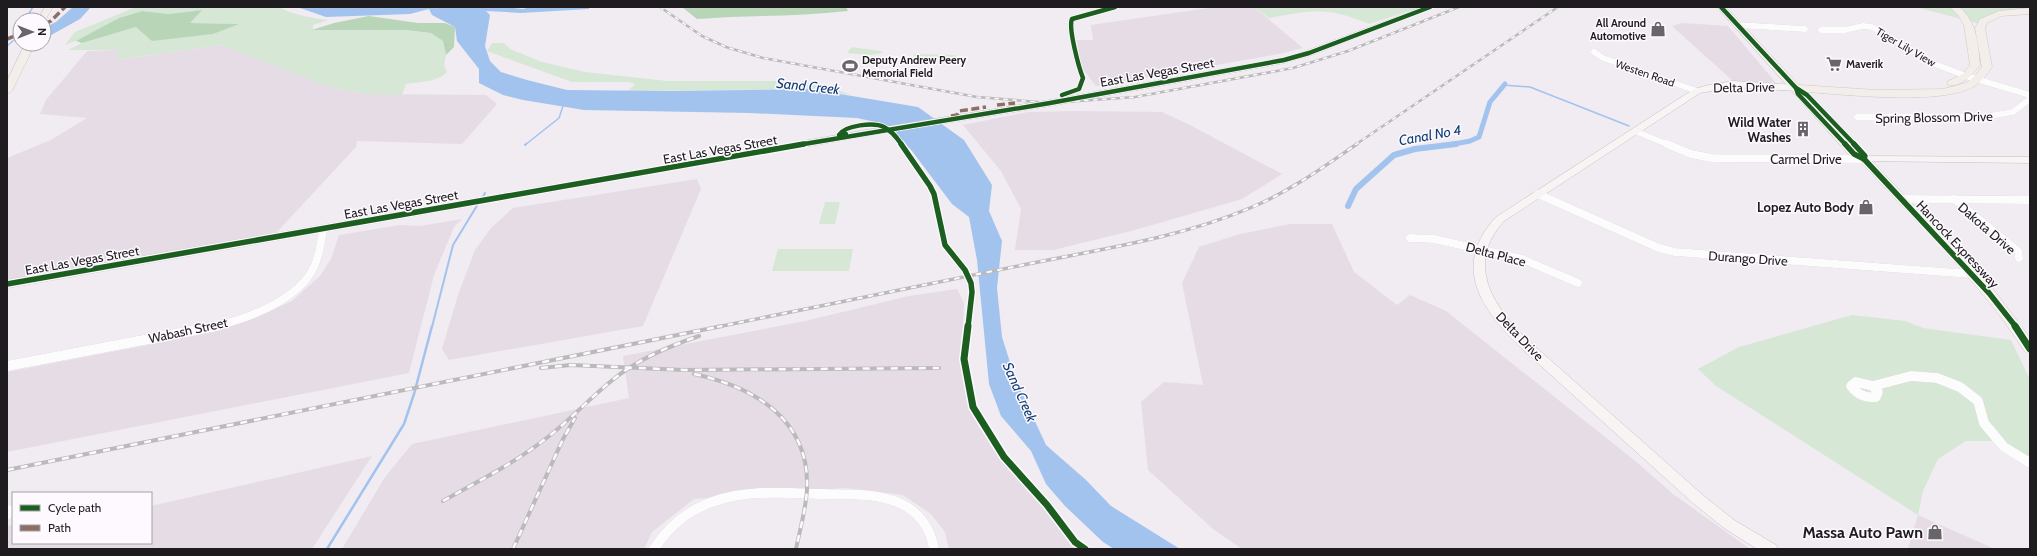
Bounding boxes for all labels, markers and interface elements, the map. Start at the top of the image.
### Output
north arrow [12,12,52,52]
place label: All Around Automotive [1590,16,1646,43]
shop icon: All Around Automotive [1649,20,1667,38]
street label: Tiger Lily View [1874,24,1938,70]
text: N [35,28,49,36]
place label: Deputy Andrew Peery Memorial Field [862,53,966,80]
street label: East Las Vegas Street [1099,54,1216,90]
supermarket icon: Maverik [1825,55,1843,73]
street label: Westen Road [1613,56,1677,90]
sports icon: Deputy Andrew Peery Memorial Field [841,57,859,75]
place label: Maverik [1846,57,1884,71]
water label: Sand Creek [776,74,841,98]
street label: Delta Drive [1713,78,1775,96]
street label: Spring Blossom Drive [1875,108,1993,126]
place label: Wild Water Washes [1728,114,1792,145]
building icon: Wild Water Washes [1794,120,1812,138]
water label: Canal No 4 [1397,121,1463,149]
street label: East Las Vegas Street [662,131,779,167]
street label: Carmel Drive [1770,151,1842,167]
street label: East Las Vegas Street [343,186,460,222]
street label: Hancock Expressway [1913,197,2003,291]
shop icon: Lopez Auto Body [1857,198,1875,216]
place label: Lopez Auto Body [1757,199,1854,215]
street label: Dakota Drive [1955,199,2019,258]
street label: Delta Place [1464,238,1528,270]
street label: East Las Vegas Street [24,242,141,278]
street label: Durango Drive [1708,247,1789,269]
street label: Delta Drive [1493,308,1547,364]
street label: Wabash Street [147,314,230,346]
water label: Sand Creek [999,359,1042,426]
legend [12,492,152,544]
text: Cycle path [48,500,101,515]
text: Path [48,520,71,535]
place label: Massa Auto Pawn [1802,523,1923,542]
shop icon: Massa Auto Pawn [1926,523,1944,541]

